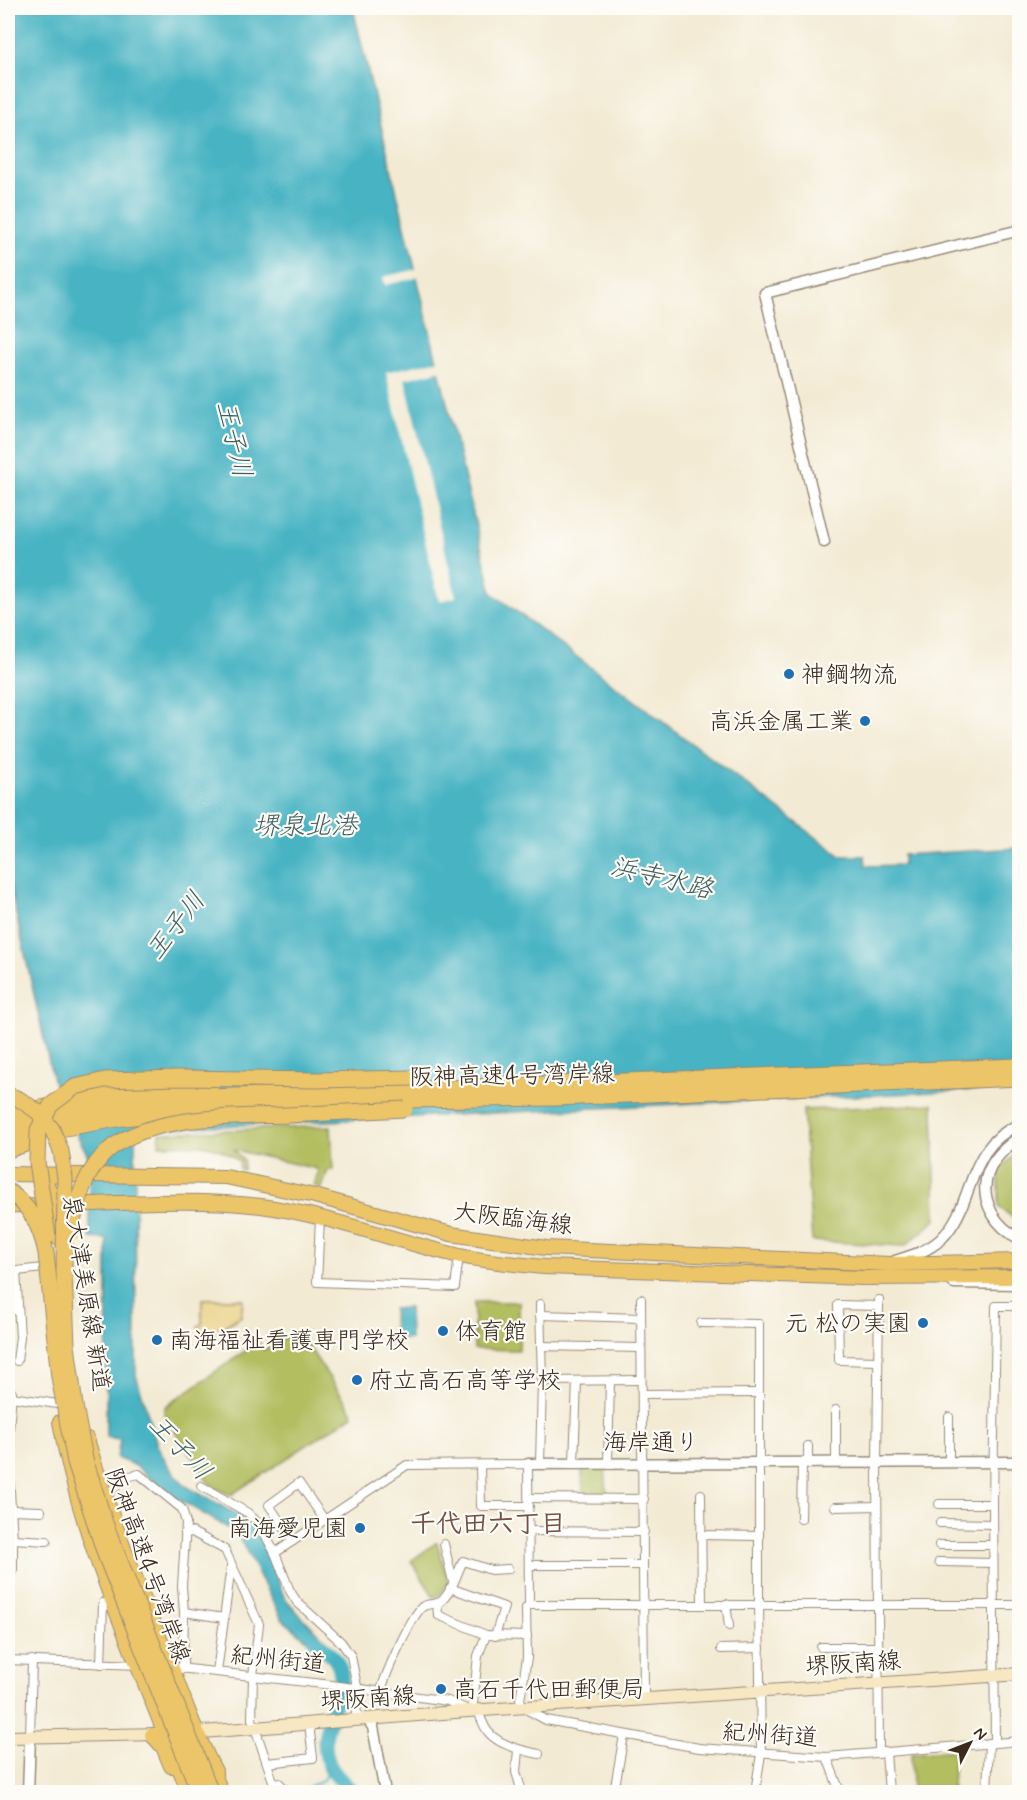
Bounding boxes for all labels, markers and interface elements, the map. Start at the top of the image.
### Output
water label: 王子川 [208,398,258,481]
place label: 神鋼物流 [801,660,897,691]
marker: 神鋼物流 [782,667,796,681]
place label: 高浜金属工業 [709,707,853,738]
marker: 高浜金属工業 [858,714,872,728]
water label: 堺泉北港 [253,810,359,844]
water label: 浜寺水路 [607,850,718,908]
water label: 王子川 [139,885,214,967]
street label: 阪神高速4号湾岸線 [409,1059,615,1094]
street label: 泉大津美原線 新道 [55,1193,116,1394]
street label: 大阪臨海線 [451,1197,574,1242]
place label: 元 松の実園 [785,1309,911,1340]
marker: 元 松の実園 [916,1316,930,1330]
place label: 体育館 [455,1317,527,1348]
marker: 体育館 [436,1324,450,1338]
place label: 南海福祉看護専門学校 [169,1326,409,1357]
marker: 南海福祉看護専門学校 [150,1333,164,1347]
place label: 府立高石高等学校 [369,1366,561,1397]
marker: 府立高石高等学校 [350,1373,364,1387]
water label: 王子川 [141,1408,219,1488]
street label: 海岸通り [603,1428,699,1459]
street label: 阪神高速4号湾岸線 [97,1463,196,1668]
district label: 千代田六丁目 [410,1508,566,1542]
place label: 南海愛児園 [228,1514,348,1545]
marker: 南海愛児園 [353,1521,367,1535]
street label: 紀州街道 [228,1640,327,1681]
street label: 堺阪南線 [804,1646,902,1683]
place label: 高石千代田郵便局 [453,1675,645,1706]
street label: 堺阪南線 [319,1681,417,1718]
marker: 高石千代田郵便局 [434,1682,448,1696]
north arrow [940,1713,1000,1773]
street label: 紀州街道 [721,1717,819,1754]
text: N [969,1723,991,1745]

